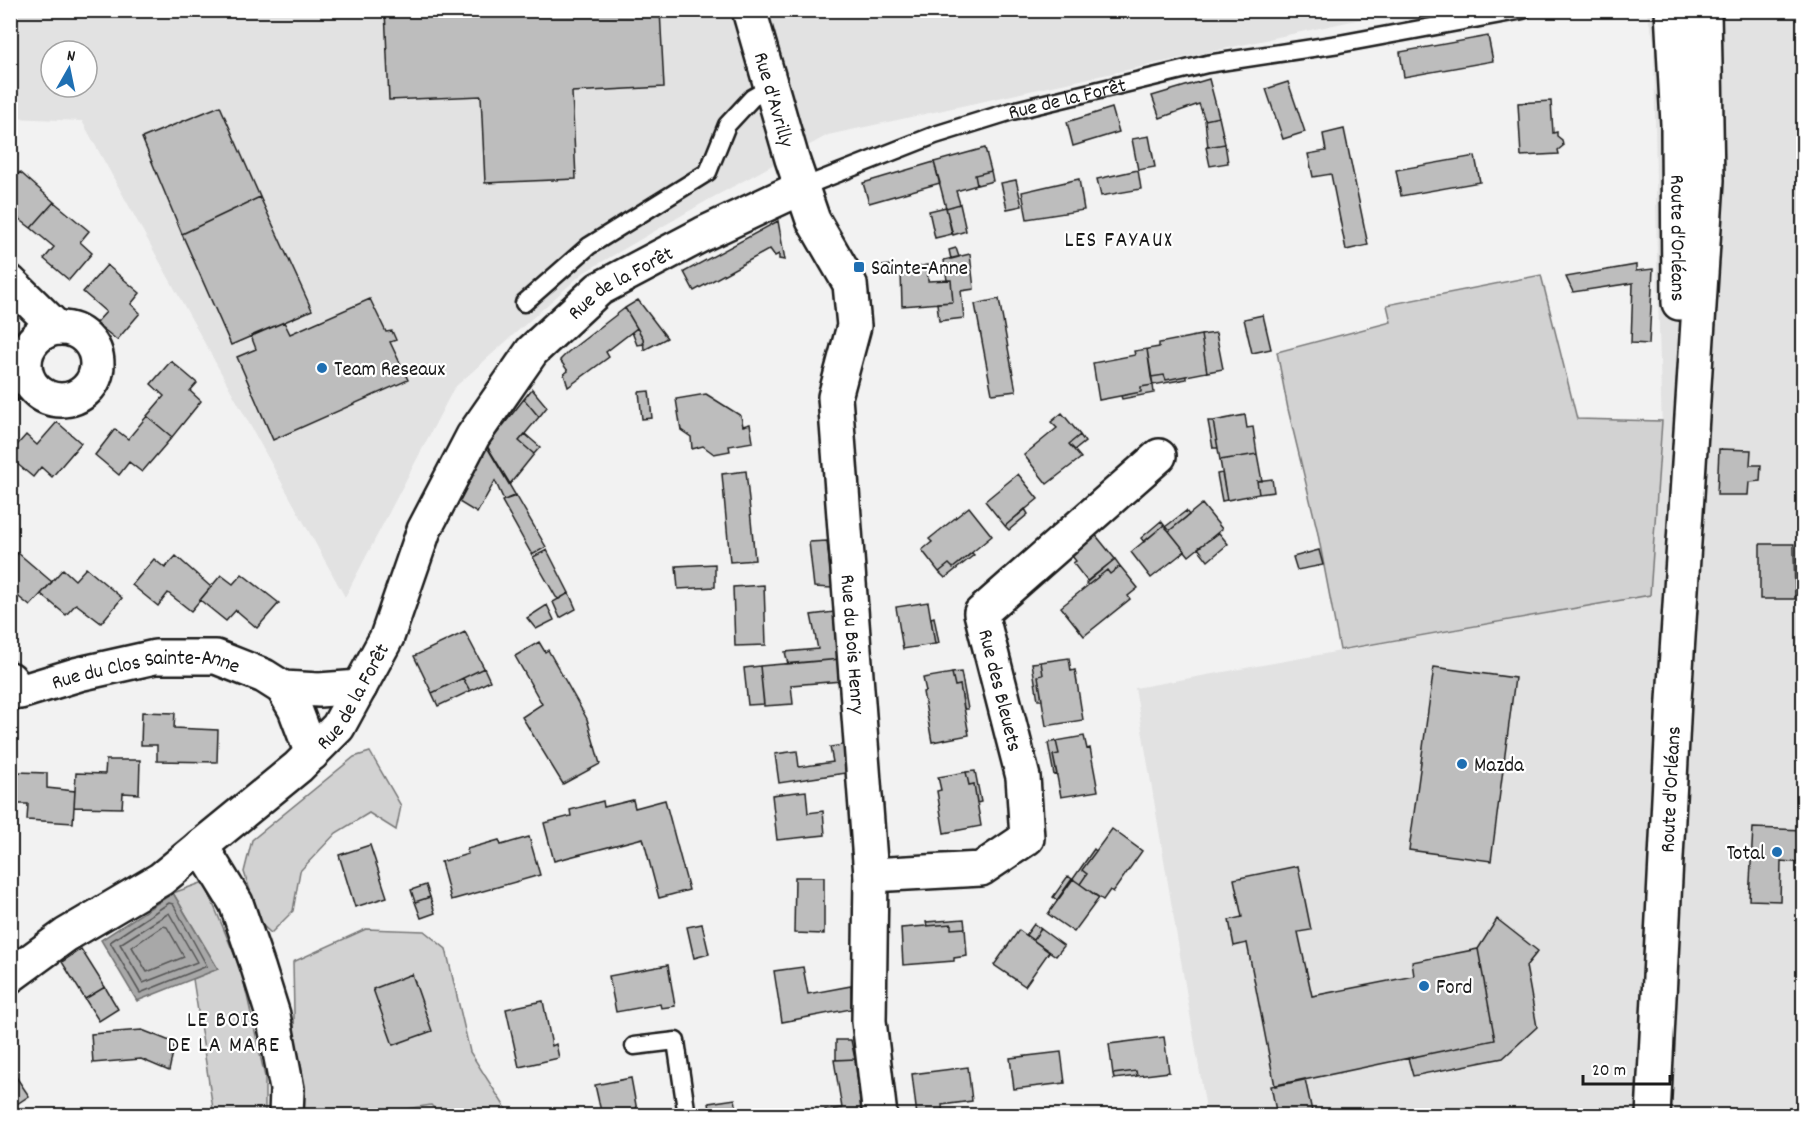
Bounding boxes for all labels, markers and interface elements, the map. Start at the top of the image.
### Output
north arrow [39,39,99,99]
text: N [65,45,77,69]
street label: Rue d'Avrilly [744,49,800,152]
street label: Rue de la Forêt [1006,72,1130,129]
street label: Route d'Orléans [1660,174,1691,301]
district label: LES FAYAUX [1065,226,1173,257]
street label: Rue de la Forêt [562,240,680,329]
place label: Sainte-Anne [871,255,968,285]
marker: Sainte-Anne [852,260,866,274]
place label: Team Reseaux [334,356,445,386]
marker: Team Reseaux [315,361,329,375]
street label: Rue du Bois Henry [830,573,871,716]
street label: Rue des Bleuets [968,626,1028,755]
street label: Rue de la Forêt [311,639,399,758]
street label: Rue du Clos Sainte-Anne [48,645,244,699]
street label: Route d'Orléans [1654,725,1691,854]
place label: Mazda [1474,752,1525,782]
marker: Mazda [1455,757,1469,771]
place label: Total [1727,840,1765,870]
marker: Total [1770,845,1784,859]
place label: Ford [1436,974,1472,1004]
marker: Ford [1417,979,1431,993]
district label: LE BOIS DE LA MARE [167,1006,281,1062]
scale bar [1583,1048,1670,1086]
text: 20 m [1592,1059,1626,1084]

